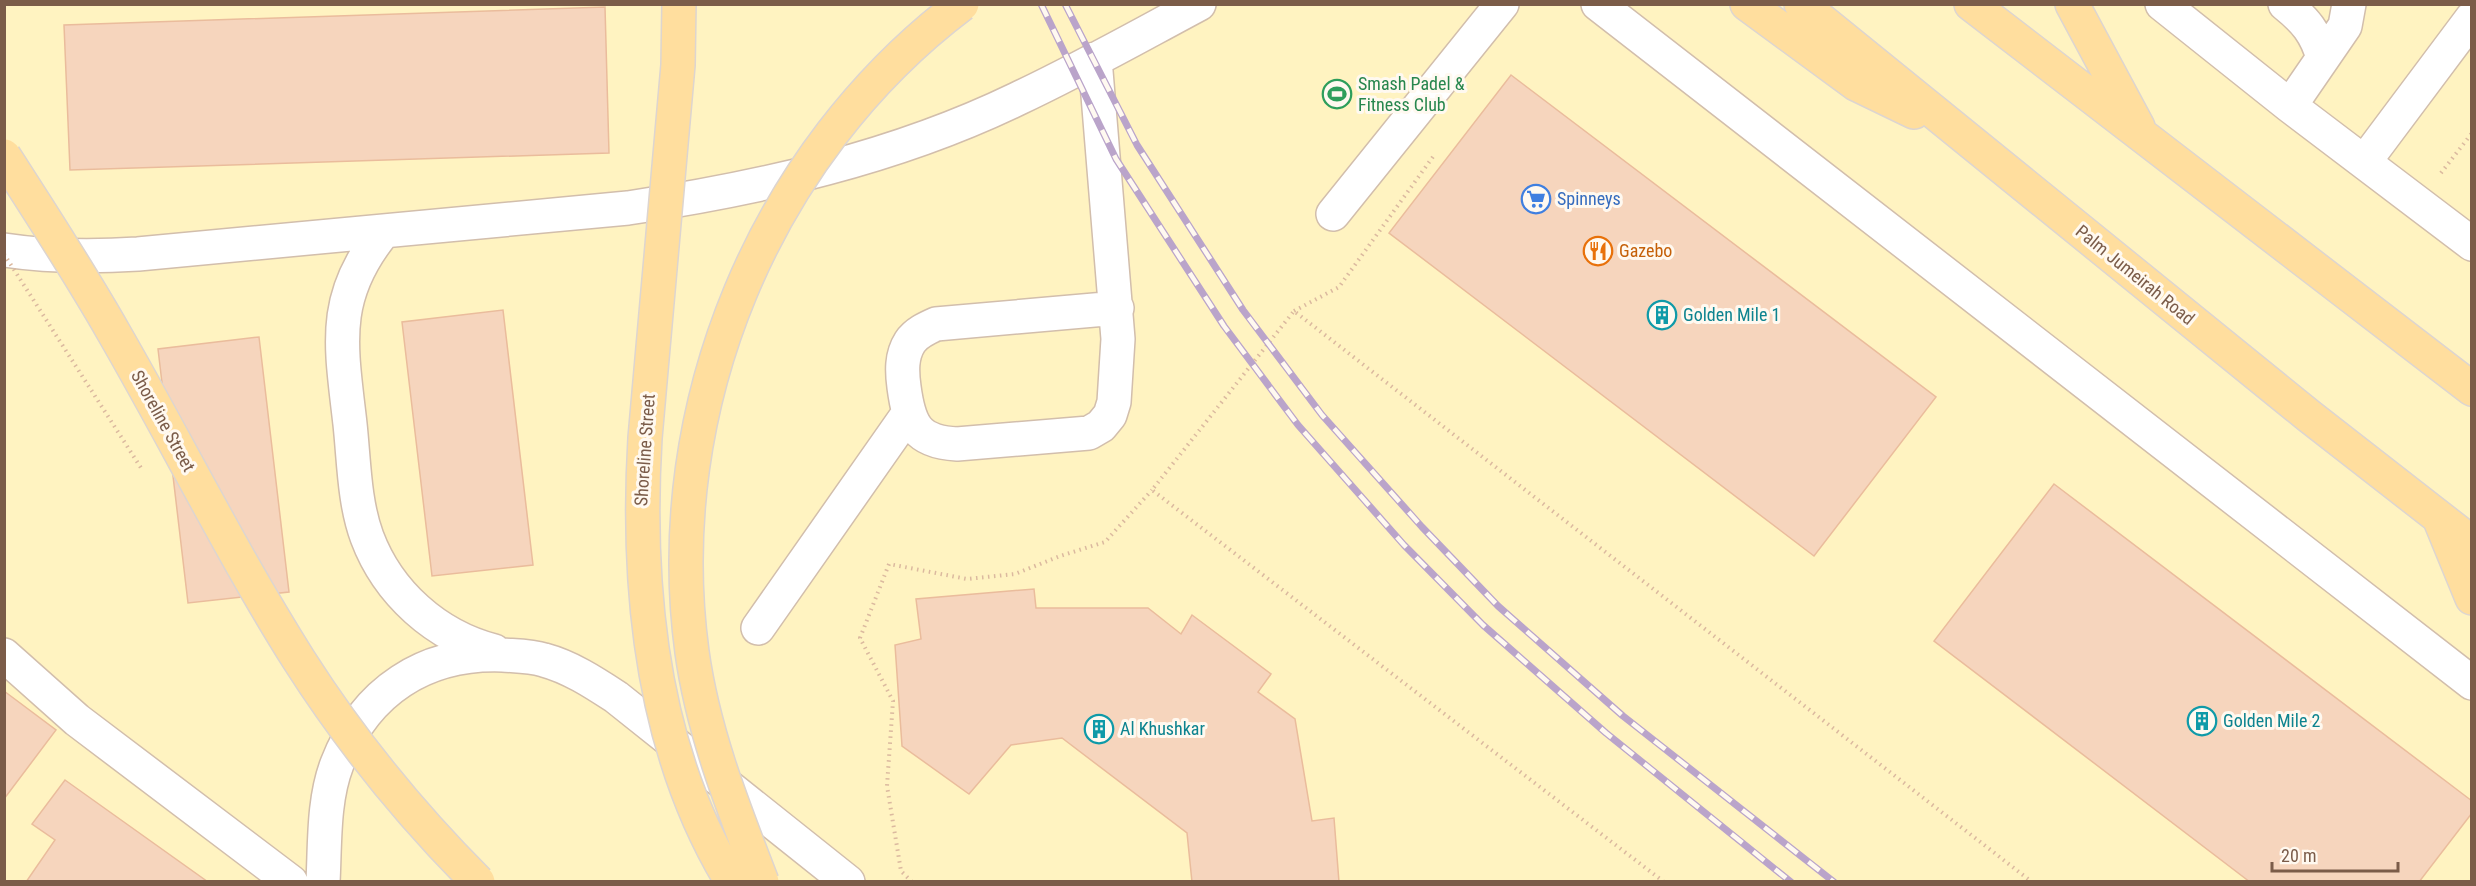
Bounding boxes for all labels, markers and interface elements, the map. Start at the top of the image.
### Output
place label: Smash Padel & Fitness Club [1358,73,1465,115]
sports icon: Smash Padel & Fitness Club [1321,78,1353,110]
supermarket icon: Spinneys [1520,183,1552,215]
place label: Spinneys [1557,188,1621,209]
street label: Palm Jumeirah Road [2072,220,2199,329]
restaurant icon: Gazebo [1582,235,1614,267]
place label: Gazebo [1619,240,1672,261]
building icon: Golden Mile 1 [1646,299,1678,331]
place label: Golden Mile 1 [1683,304,1780,325]
street label: Shoreline Street [127,366,200,475]
street label: Shoreline Street [630,393,659,507]
building icon: Golden Mile 2 [2186,705,2218,737]
place label: Golden Mile 2 [2223,710,2320,731]
building icon: Al Khushkar [1083,713,1115,745]
place label: Al Khushkar [1120,718,1205,739]
scale bar [2272,835,2398,873]
text: 20 m [2281,845,2316,866]

